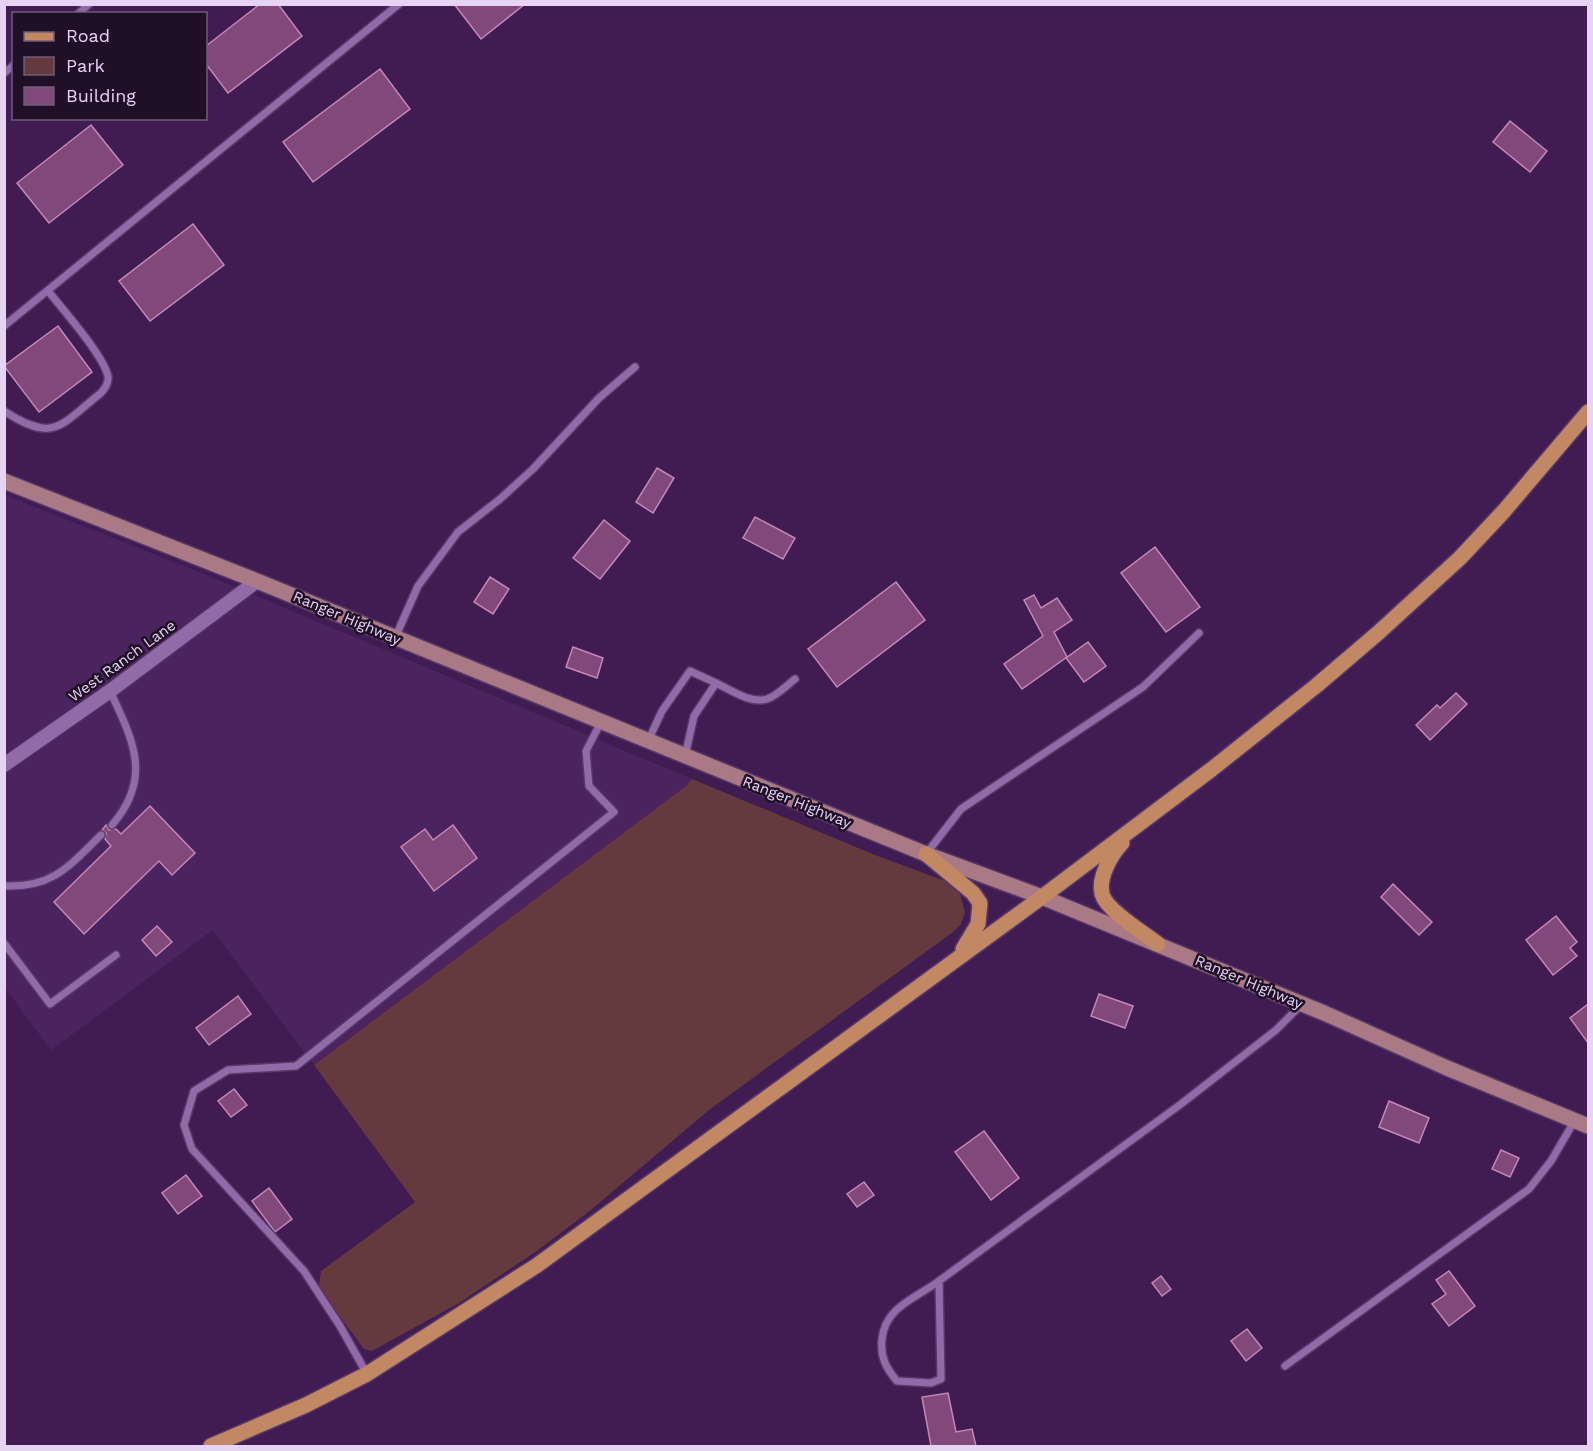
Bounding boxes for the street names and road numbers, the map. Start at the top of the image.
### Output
street label: Ranger Highway [290,587,404,649]
street label: West Ranch Lane [65,616,179,706]
street label: Ranger Highway [740,772,854,832]
street label: Ranger Highway [1192,951,1306,1013]

